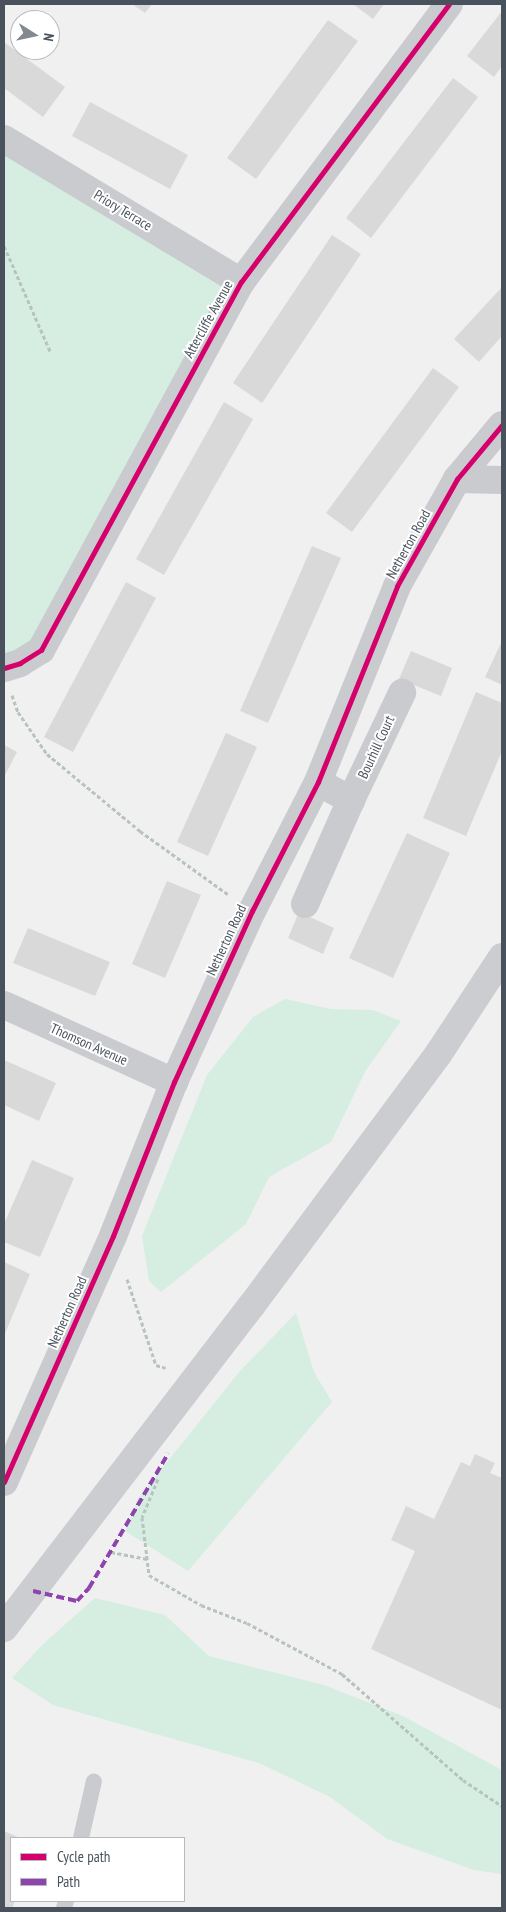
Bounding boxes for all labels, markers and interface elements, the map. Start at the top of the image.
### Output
north arrow [10,10,60,60]
text: N [39,32,58,43]
street label: Priory Terrace [91,186,155,234]
street label: Attercliffe Avenue [180,277,236,361]
street label: Netherton Road [382,507,434,581]
street label: Bourhill Court [354,713,398,781]
street label: Netherton Road [202,902,250,978]
street label: Thomson Avenue [48,1019,130,1069]
street label: Netherton Road [44,1274,90,1350]
legend [10,1837,185,1902]
text: Cycle path [57,1847,110,1866]
text: Path [57,1872,80,1891]

